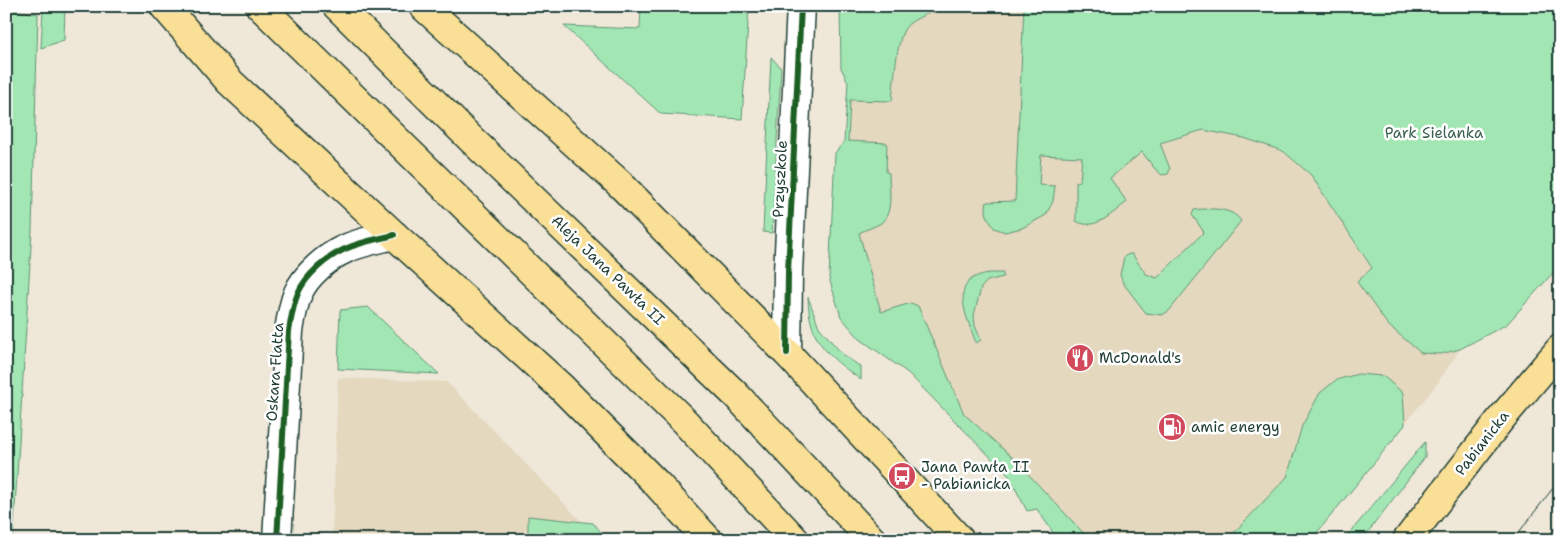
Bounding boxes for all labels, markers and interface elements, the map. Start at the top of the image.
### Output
park label: Park Sielanka [1385,123,1484,143]
street label: Przyszkole [768,140,792,218]
street label: Aleja Jana Pawła II [547,211,669,329]
street label: Oskara Flatta [262,321,288,422]
restaurant icon: McDonald's [1065,343,1095,373]
place label: McDonald's [1099,348,1181,368]
street label: Pabianicka [1450,406,1514,480]
fuel station icon: amic energy [1157,412,1187,442]
place label: amic energy [1191,417,1280,437]
place label: Jana Pawła II - Pabianicka [921,457,1029,494]
bus stop icon: Jana Pawła II - Pabianicka [887,461,917,491]

